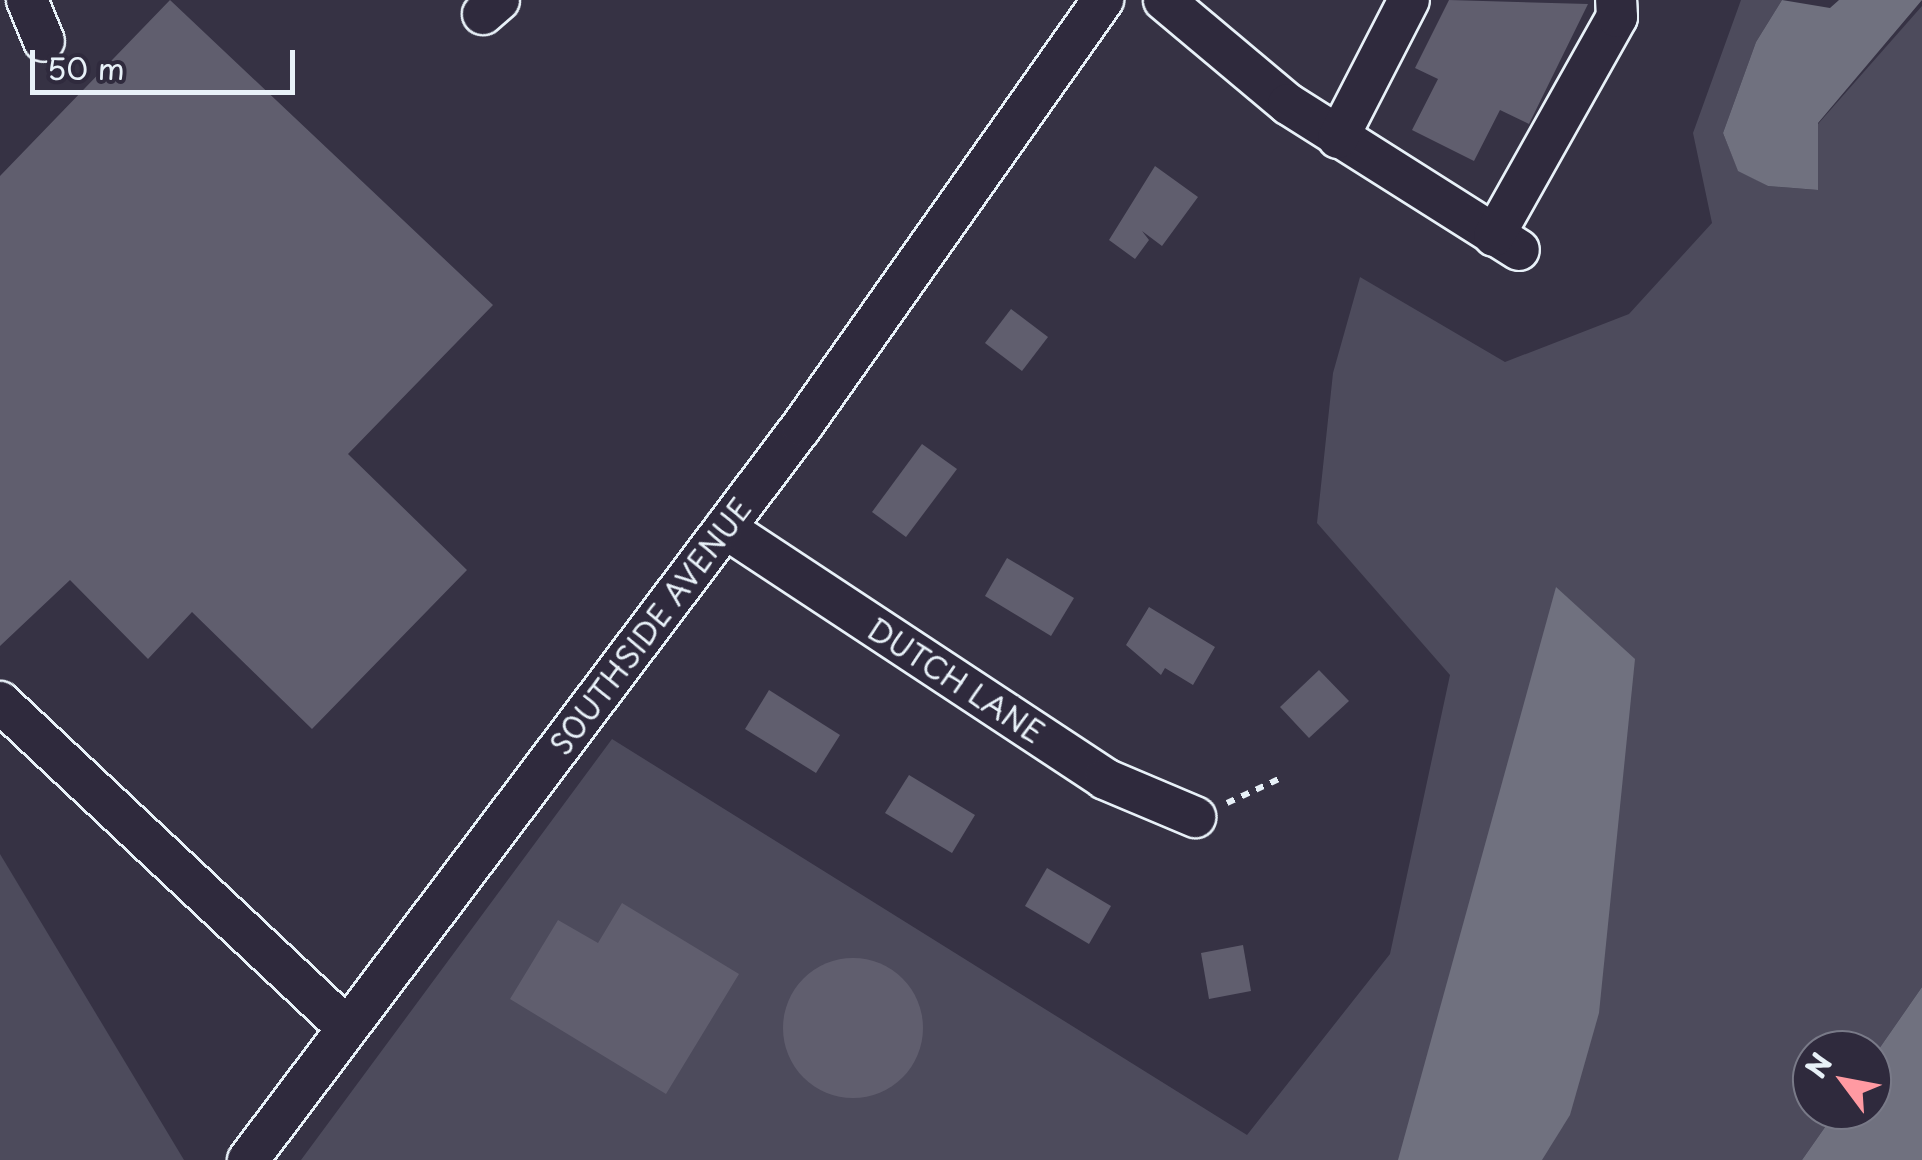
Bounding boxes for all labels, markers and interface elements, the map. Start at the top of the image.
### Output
scale bar [35,30,300,92]
text: 50 m [47,45,125,90]
street label: SOUTHSIDE AVENUE [541,490,759,762]
street label: DUTCH LANE [861,610,1051,750]
north arrow [1792,1030,1892,1130]
text: N [1794,1044,1842,1086]

